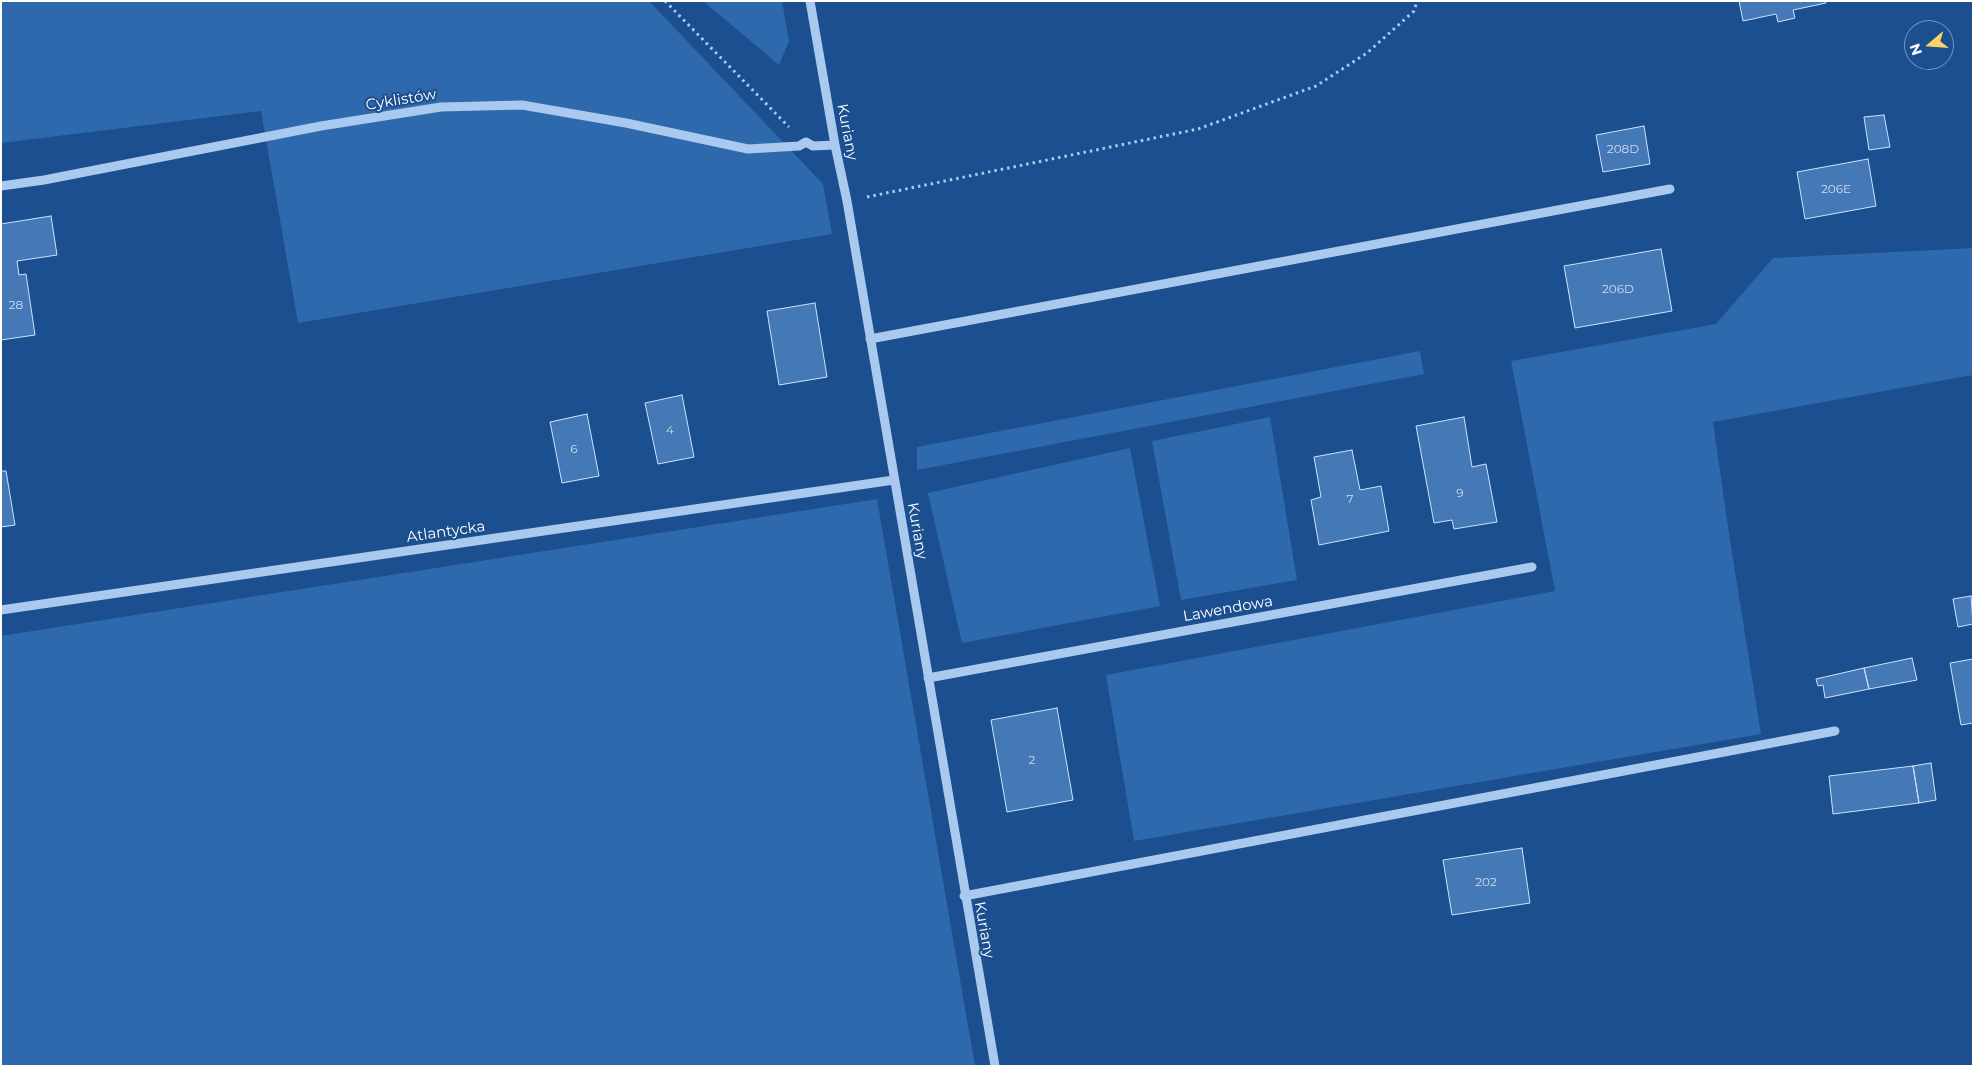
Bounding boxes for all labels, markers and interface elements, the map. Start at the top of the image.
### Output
north arrow [1904,20,1954,70]
text: N [1905,41,1926,57]
street label: Cyklistów [364,86,438,114]
street label: Kuriany [833,102,861,162]
house number: 208D [1607,142,1639,156]
house number: 206E [1821,182,1851,196]
house number: 206D [1602,282,1634,296]
house number: 28 [9,298,23,312]
house number: 4 [666,423,674,437]
house number: 6 [570,442,578,456]
house number: 9 [1456,486,1464,500]
house number: 7 [1346,492,1354,506]
street label: Kuriany [903,501,931,561]
street label: Atlantycka [406,518,486,546]
street label: Lawendowa [1182,592,1274,626]
house number: 2 [1029,753,1035,767]
house number: 202 [1475,875,1497,889]
street label: Kuriany [970,900,998,960]

